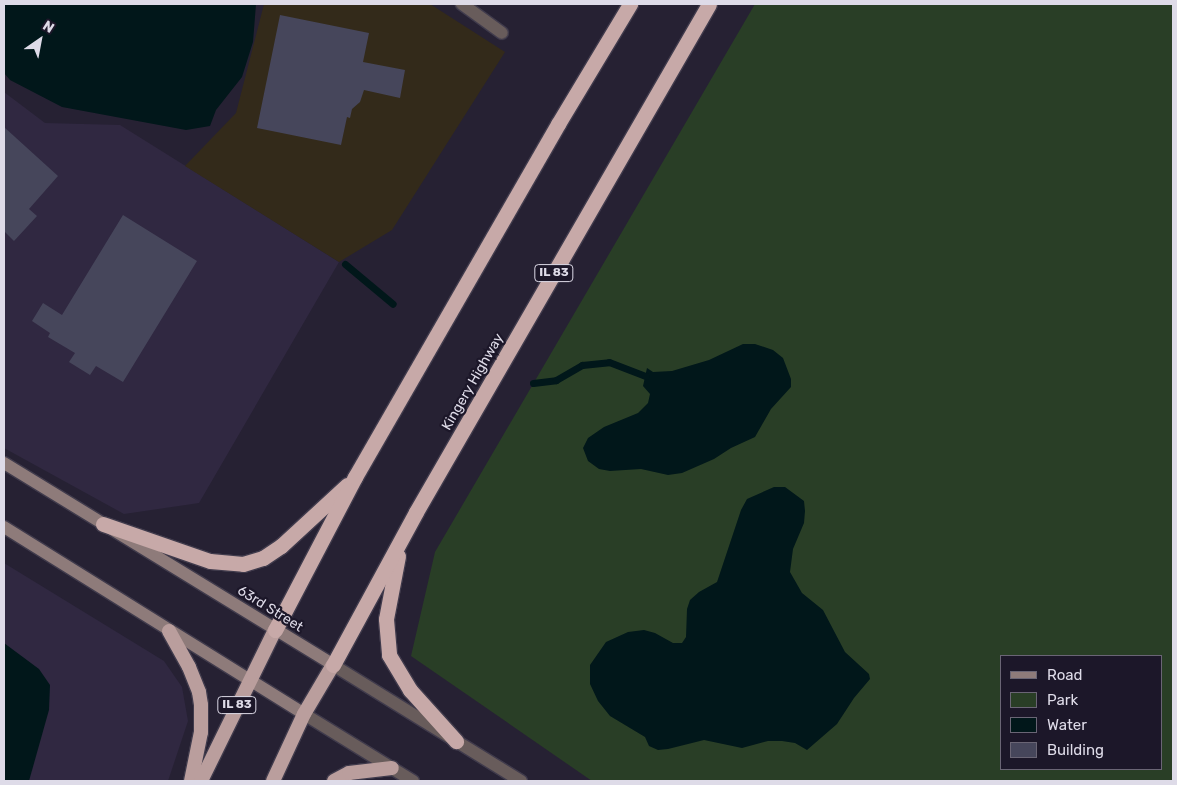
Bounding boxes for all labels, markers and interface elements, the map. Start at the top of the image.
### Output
north arrow [15,15,65,65]
text: N [40,17,57,37]
road number: IL 83 [534,264,574,282]
street label: Kingery Highway [438,330,508,434]
street label: 63rd Street [234,582,306,636]
legend [1000,655,1162,770]
text: Road [1047,666,1083,684]
text: Park [1047,691,1078,709]
road number: IL 83 [217,696,257,714]
text: Water [1047,716,1087,734]
text: Building [1047,741,1104,759]

